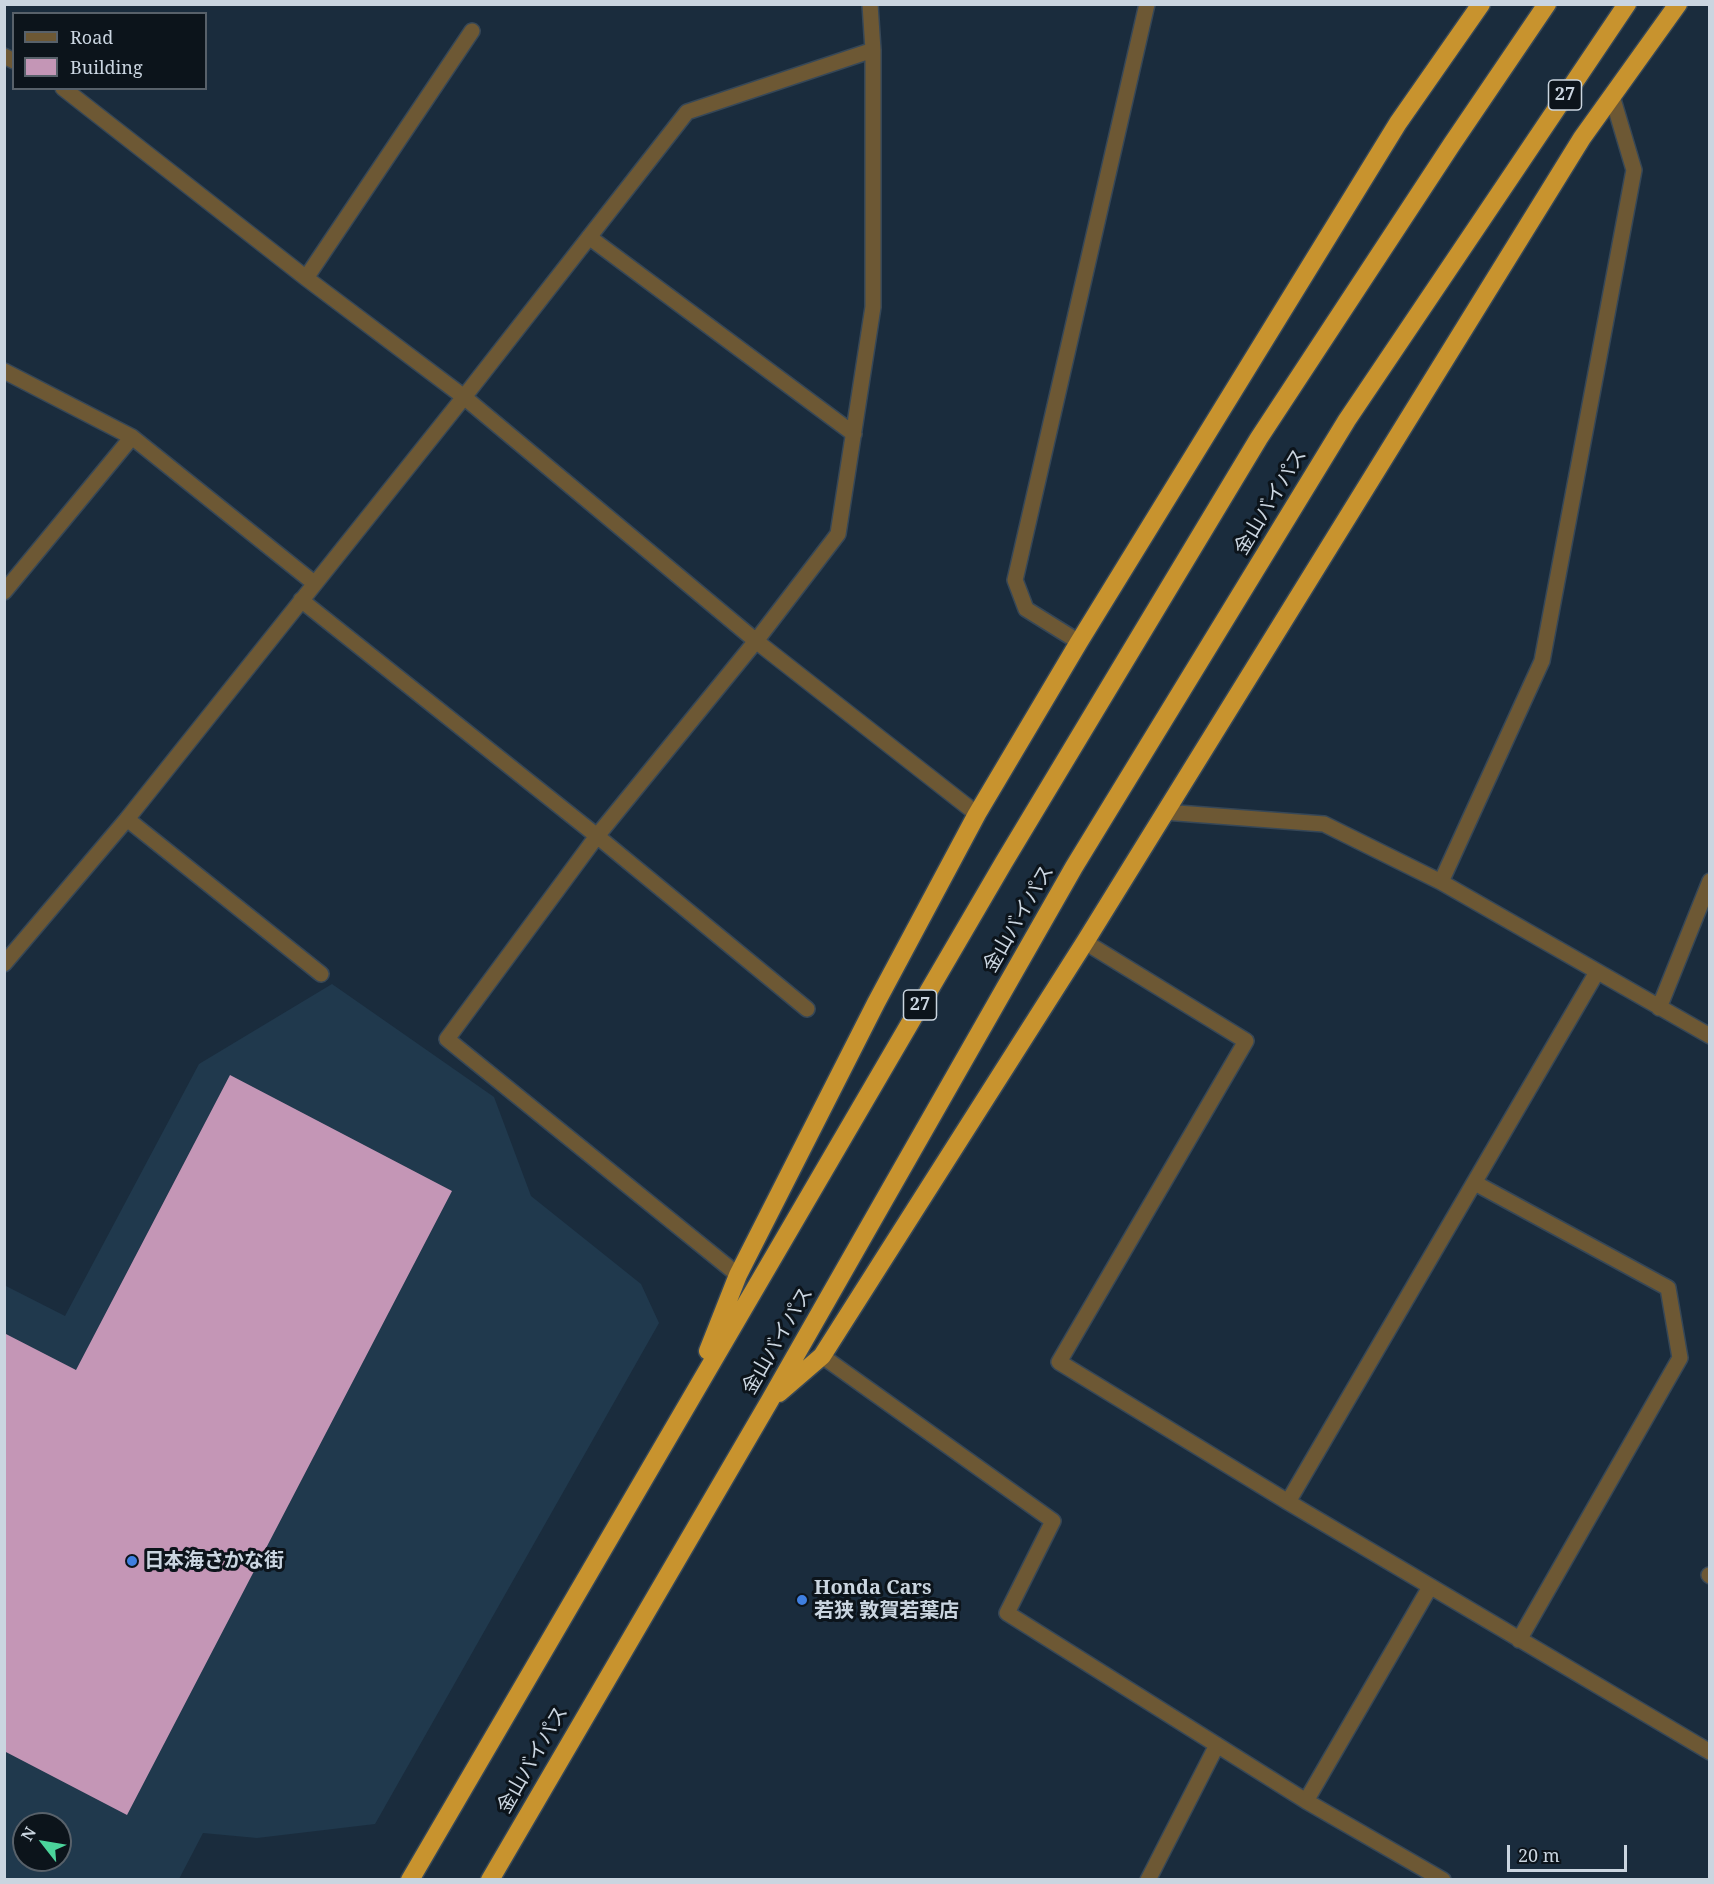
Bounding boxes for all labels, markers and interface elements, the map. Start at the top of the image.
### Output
legend [12,12,207,90]
text: Road [70,25,113,49]
text: Building [70,55,143,79]
road number: 27 [1548,80,1582,110]
street label: 金山バイパス [1230,444,1312,560]
street label: 金山バイパス [979,861,1059,977]
road number: 27 [904,990,936,1020]
street label: 金山バイパス [738,1283,818,1399]
place label: 日本海さかな街 [144,1549,284,1573]
marker: 日本海さかな街 [125,1554,139,1568]
place label: Honda Cars 若狭 敦賀若葉店 [814,1576,959,1623]
marker: Honda Cars 若狭 敦賀若葉店 [795,1593,809,1607]
street label: 金山バイパス [493,1702,573,1818]
north arrow [12,1812,72,1872]
text: N [16,1823,41,1845]
scale bar [1510,1833,1630,1871]
text: 20 m [1518,1843,1560,1867]

